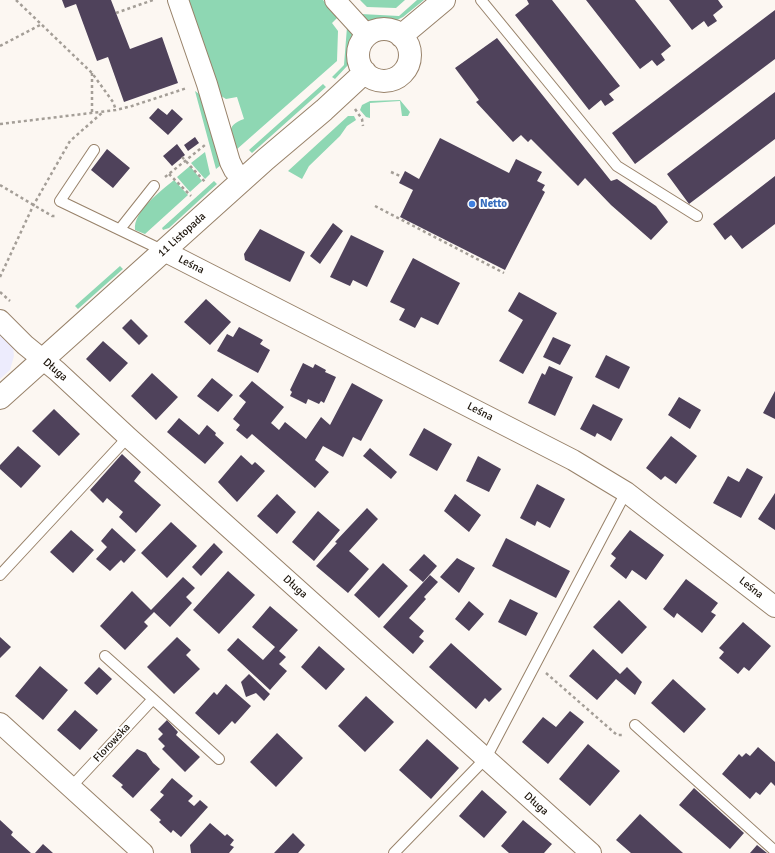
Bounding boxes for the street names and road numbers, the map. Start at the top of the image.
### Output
street label: 11 Listopada [155,210,209,260]
street label: Leśna [176,253,206,277]
street label: Długa [40,356,70,384]
street label: Leśna [465,400,495,424]
street label: Długa [280,573,310,601]
street label: Leśna [736,574,766,602]
street label: Florowska [91,721,133,765]
street label: Długa [521,790,551,818]

